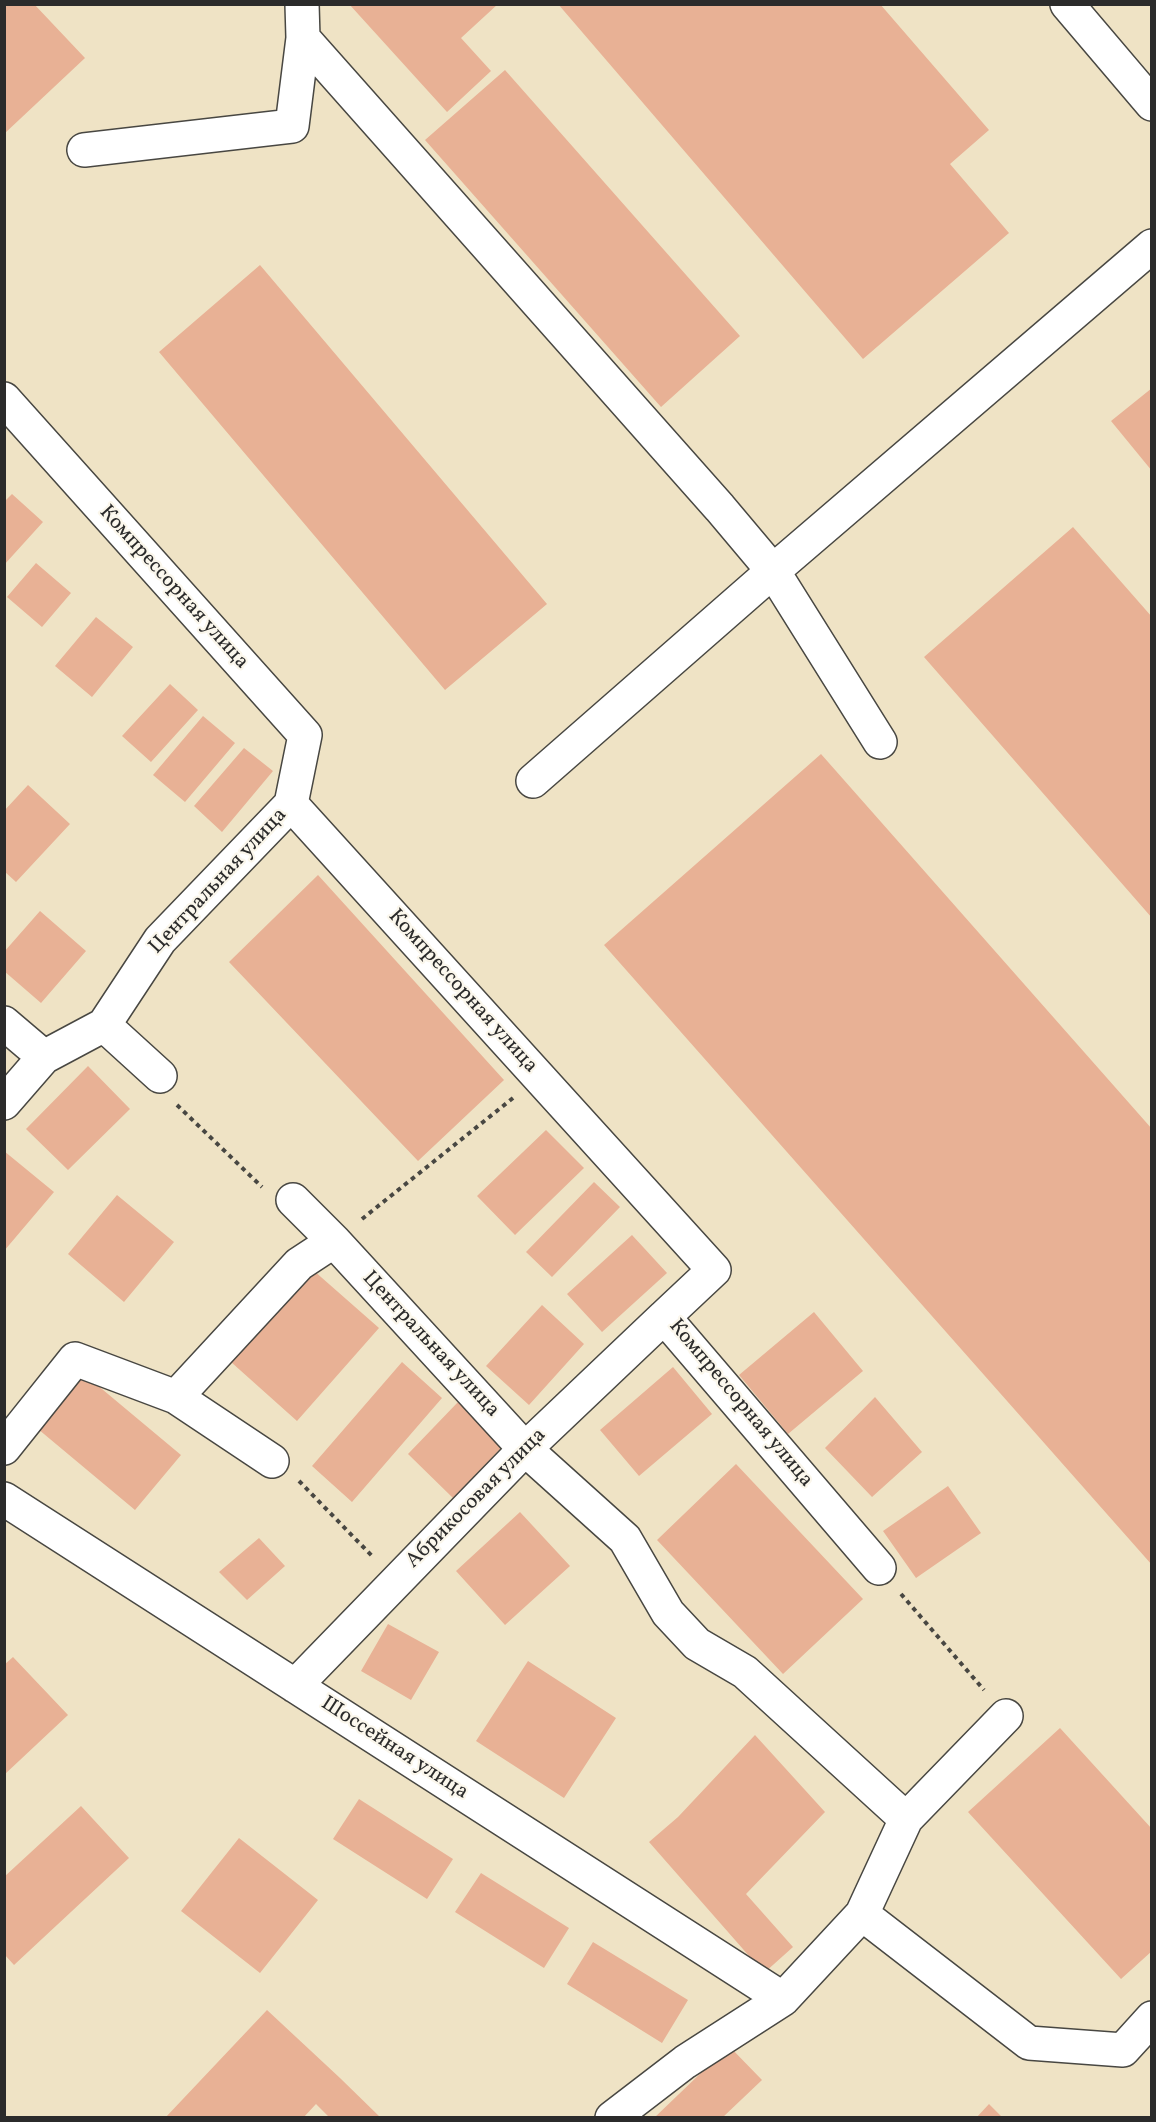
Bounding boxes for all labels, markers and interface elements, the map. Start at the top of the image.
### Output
street label: Компрессорная улица [93,501,253,675]
street label: Центральная улица [145,804,293,960]
street label: Компрессорная улица [382,905,542,1079]
street label: Центральная улица [356,1267,504,1423]
street label: Компрессорная улица [662,1315,818,1493]
street label: Абрикосовая улица [402,1424,552,1574]
street label: Шоссейная улица [316,1692,472,1806]

